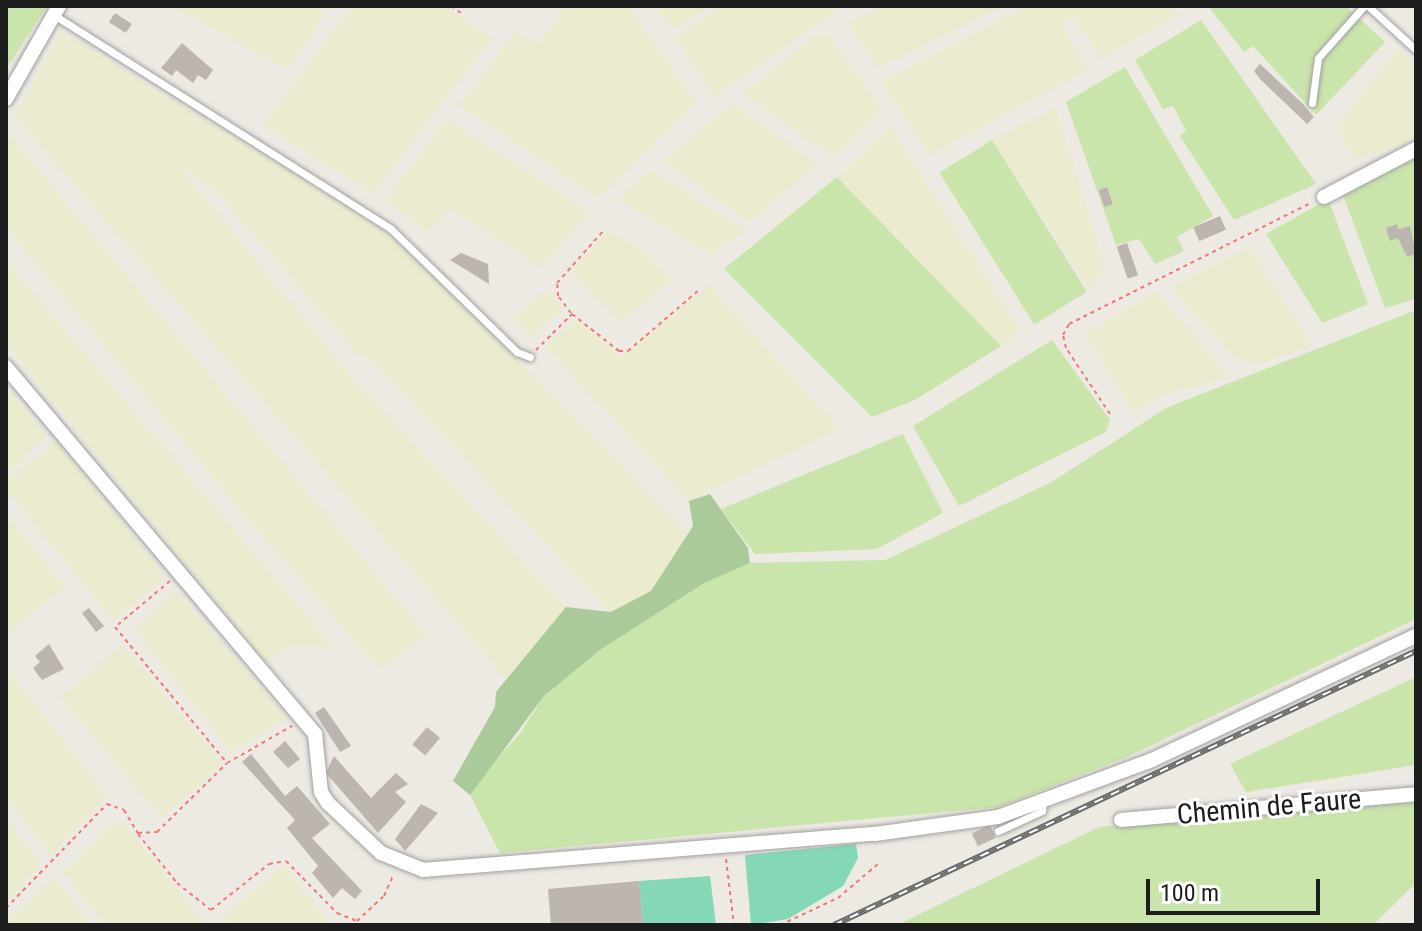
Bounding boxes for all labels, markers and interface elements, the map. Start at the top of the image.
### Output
street label: Chemin de Faure [1175,782,1363,832]
scale bar [1150,863,1324,913]
text: 100 m [1160,879,1219,907]

